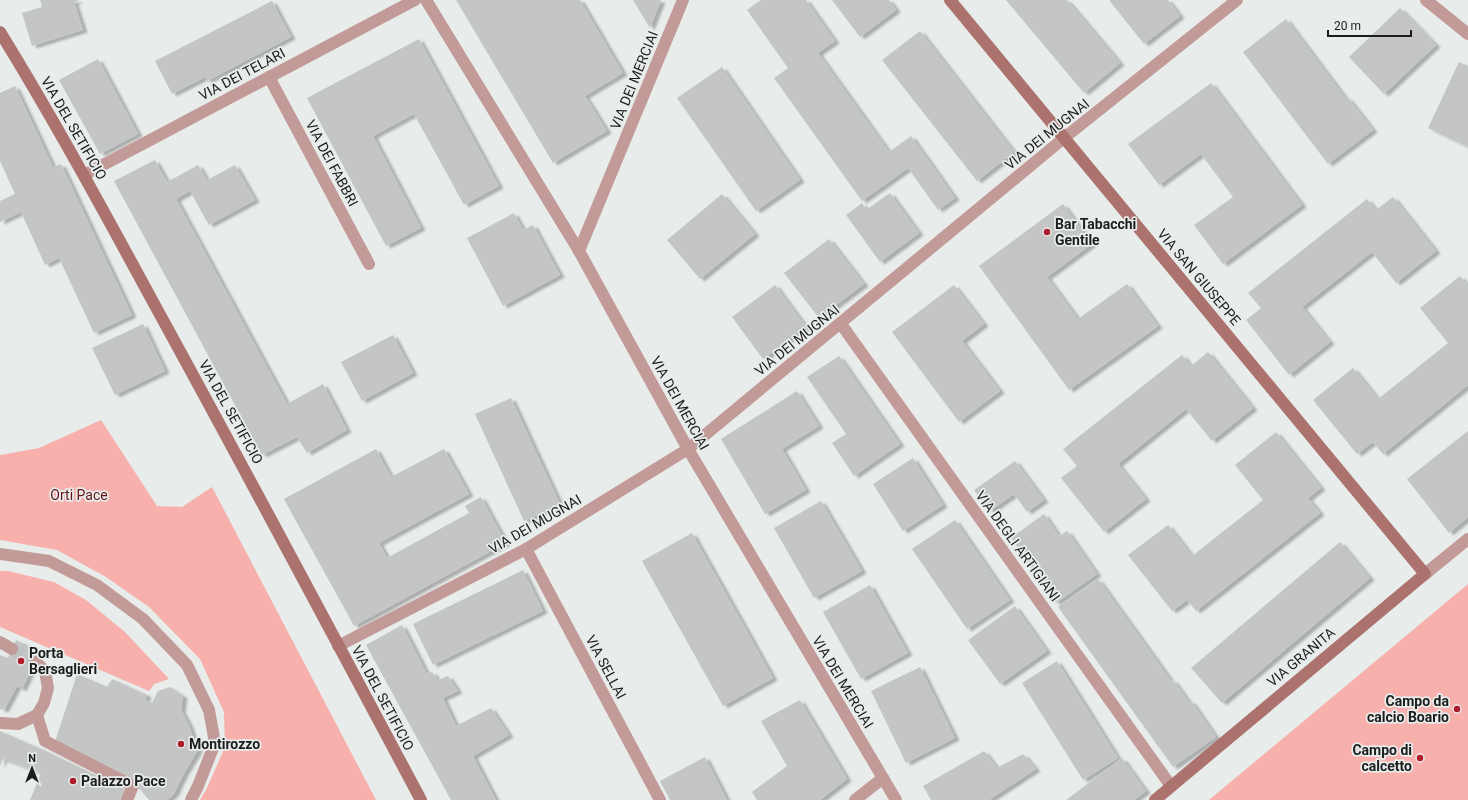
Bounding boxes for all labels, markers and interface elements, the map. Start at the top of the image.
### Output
scale bar [1328,12,1411,38]
text: 20 m [1334,19,1361,33]
street label: VIA DEI MERCIAI [607,28,661,132]
street label: VIA DEI TELARI [196,45,288,103]
street label: VIA DEL SETIFICIO [38,74,110,182]
street label: VIA DEI MUGNAI [1002,95,1092,173]
street label: VIA DEI FABBRI [303,117,361,209]
place label: Bar Tabacchi Gentile [1055,216,1136,248]
street label: VIA SAN GIUSEPPE [1154,226,1244,328]
marker: Bar Tabacchi Gentile [1042,227,1052,237]
street label: VIA DEI MUGNAI [752,301,842,379]
street label: VIA DEI MERCIAI [648,353,712,453]
street label: VIA DEL SETIFICIO [196,357,266,467]
park label: Orti Pace [50,487,108,503]
street label: VIA DEGLI ARTIGIANI [973,488,1063,604]
street label: VIA DEI MUGNAI [486,491,584,557]
street label: VIA GRANITA [1264,624,1338,690]
street label: VIA SELLAI [583,632,629,702]
street label: VIA DEI MERCIAI [809,633,877,731]
street label: VIA DEL SETIFICIO [349,643,417,753]
place label: Porta Bersaglieri [29,645,97,677]
marker: Porta Bersaglieri [16,656,26,666]
place label: Campo da calcio Boario [1367,693,1449,725]
marker: Campo da calcio Boario [1452,704,1462,714]
place label: Montirozzo [189,736,260,752]
marker: Montirozzo [176,739,186,749]
place label: Campo di calcetto [1352,742,1412,774]
north arrow [12,748,52,788]
text: N [28,752,36,765]
marker: Campo di calcetto [1415,753,1425,763]
place label: Palazzo Pace [81,773,166,789]
marker: Palazzo Pace [68,776,78,786]

